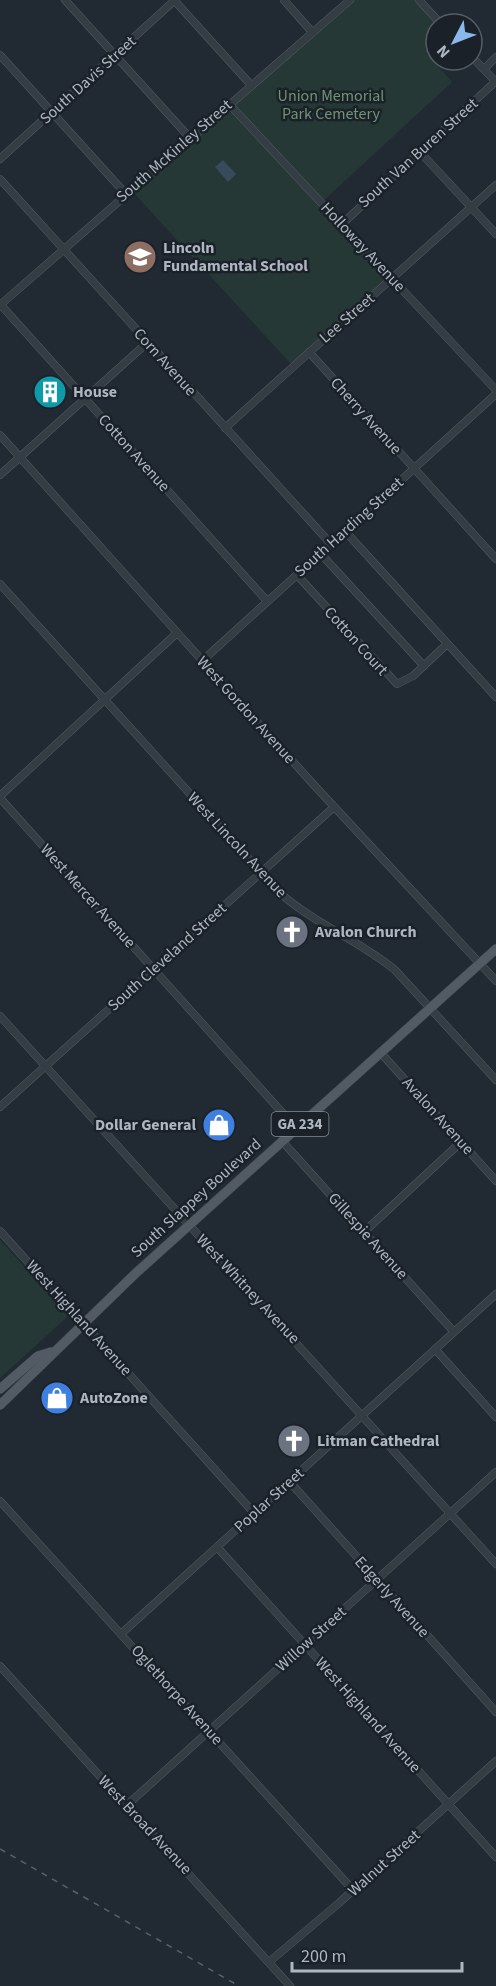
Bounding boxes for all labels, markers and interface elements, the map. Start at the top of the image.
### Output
north arrow [424,12,484,72]
street label: South Davis Street [35,30,141,129]
text: N [432,40,455,63]
park label: Union Memorial Park Cemetery [278,85,384,125]
street label: South Van Buren Street [353,93,483,213]
street label: South McKinley Street [111,94,237,208]
street label: Holloway Avenue [316,197,410,297]
place label: Lincoln Fundamental School [163,237,308,277]
school or university icon: Lincoln Fundamental School [122,239,158,275]
street label: Lee Street [315,287,380,348]
street label: Corn Avenue [129,323,202,401]
street label: Cherry Avenue [325,372,407,460]
building icon: House [32,374,68,410]
place label: House [73,381,117,403]
street label: Cotton Avenue [93,409,175,497]
street label: South Harding Street [290,472,409,582]
street label: Cotton Court [319,602,393,681]
street label: West Gordon Avenue [192,651,300,769]
street label: West Lincoln Avenue [182,787,292,903]
street label: West Mercer Avenue [35,839,141,953]
street label: South Cleveland Street [103,897,232,1016]
church icon: Avalon Church [274,914,310,950]
place label: Avalon Church [314,921,417,943]
street label: Avalon Avenue [397,1072,479,1160]
shop icon: Dollar General [201,1107,237,1143]
road number: GA 234 [272,1112,328,1136]
place label: Dollar General [95,1114,196,1136]
street label: South Slappey Boulevard [126,1133,266,1263]
street label: Gillespie Avenue [323,1188,413,1284]
street label: West Whitney Avenue [191,1229,305,1349]
street label: West Highland Avenue [21,1255,137,1381]
shop icon: AutoZone [39,1380,75,1416]
place label: AutoZone [79,1387,148,1409]
church icon: Litman Cathedral [276,1423,312,1459]
place label: Litman Cathedral [317,1430,440,1452]
street label: Poplar Street [229,1462,309,1537]
street label: Edgerly Avenue [350,1552,435,1643]
street label: Willow Street [271,1601,352,1677]
street label: Oglethorpe Avenue [126,1640,228,1750]
street label: West Highland Avenue [310,1652,426,1778]
street label: West Broad Avenue [93,1771,197,1879]
street label: Walnut Street [343,1824,425,1901]
scale bar [292,1935,462,1973]
text: 200 m [301,1944,346,1969]

